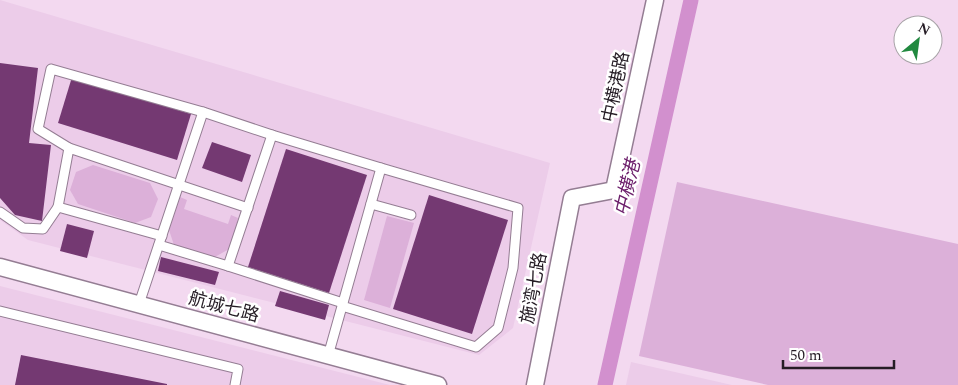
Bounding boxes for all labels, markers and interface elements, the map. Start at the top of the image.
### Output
north arrow [893,15,943,65]
text: N [914,17,934,41]
street label: 中横港路 [595,49,637,125]
water label: 中横港 [607,154,649,219]
street label: 施湾七路 [514,250,554,326]
street label: 航城七路 [186,285,262,329]
scale bar [783,338,894,370]
text: 50 m [790,344,822,367]

